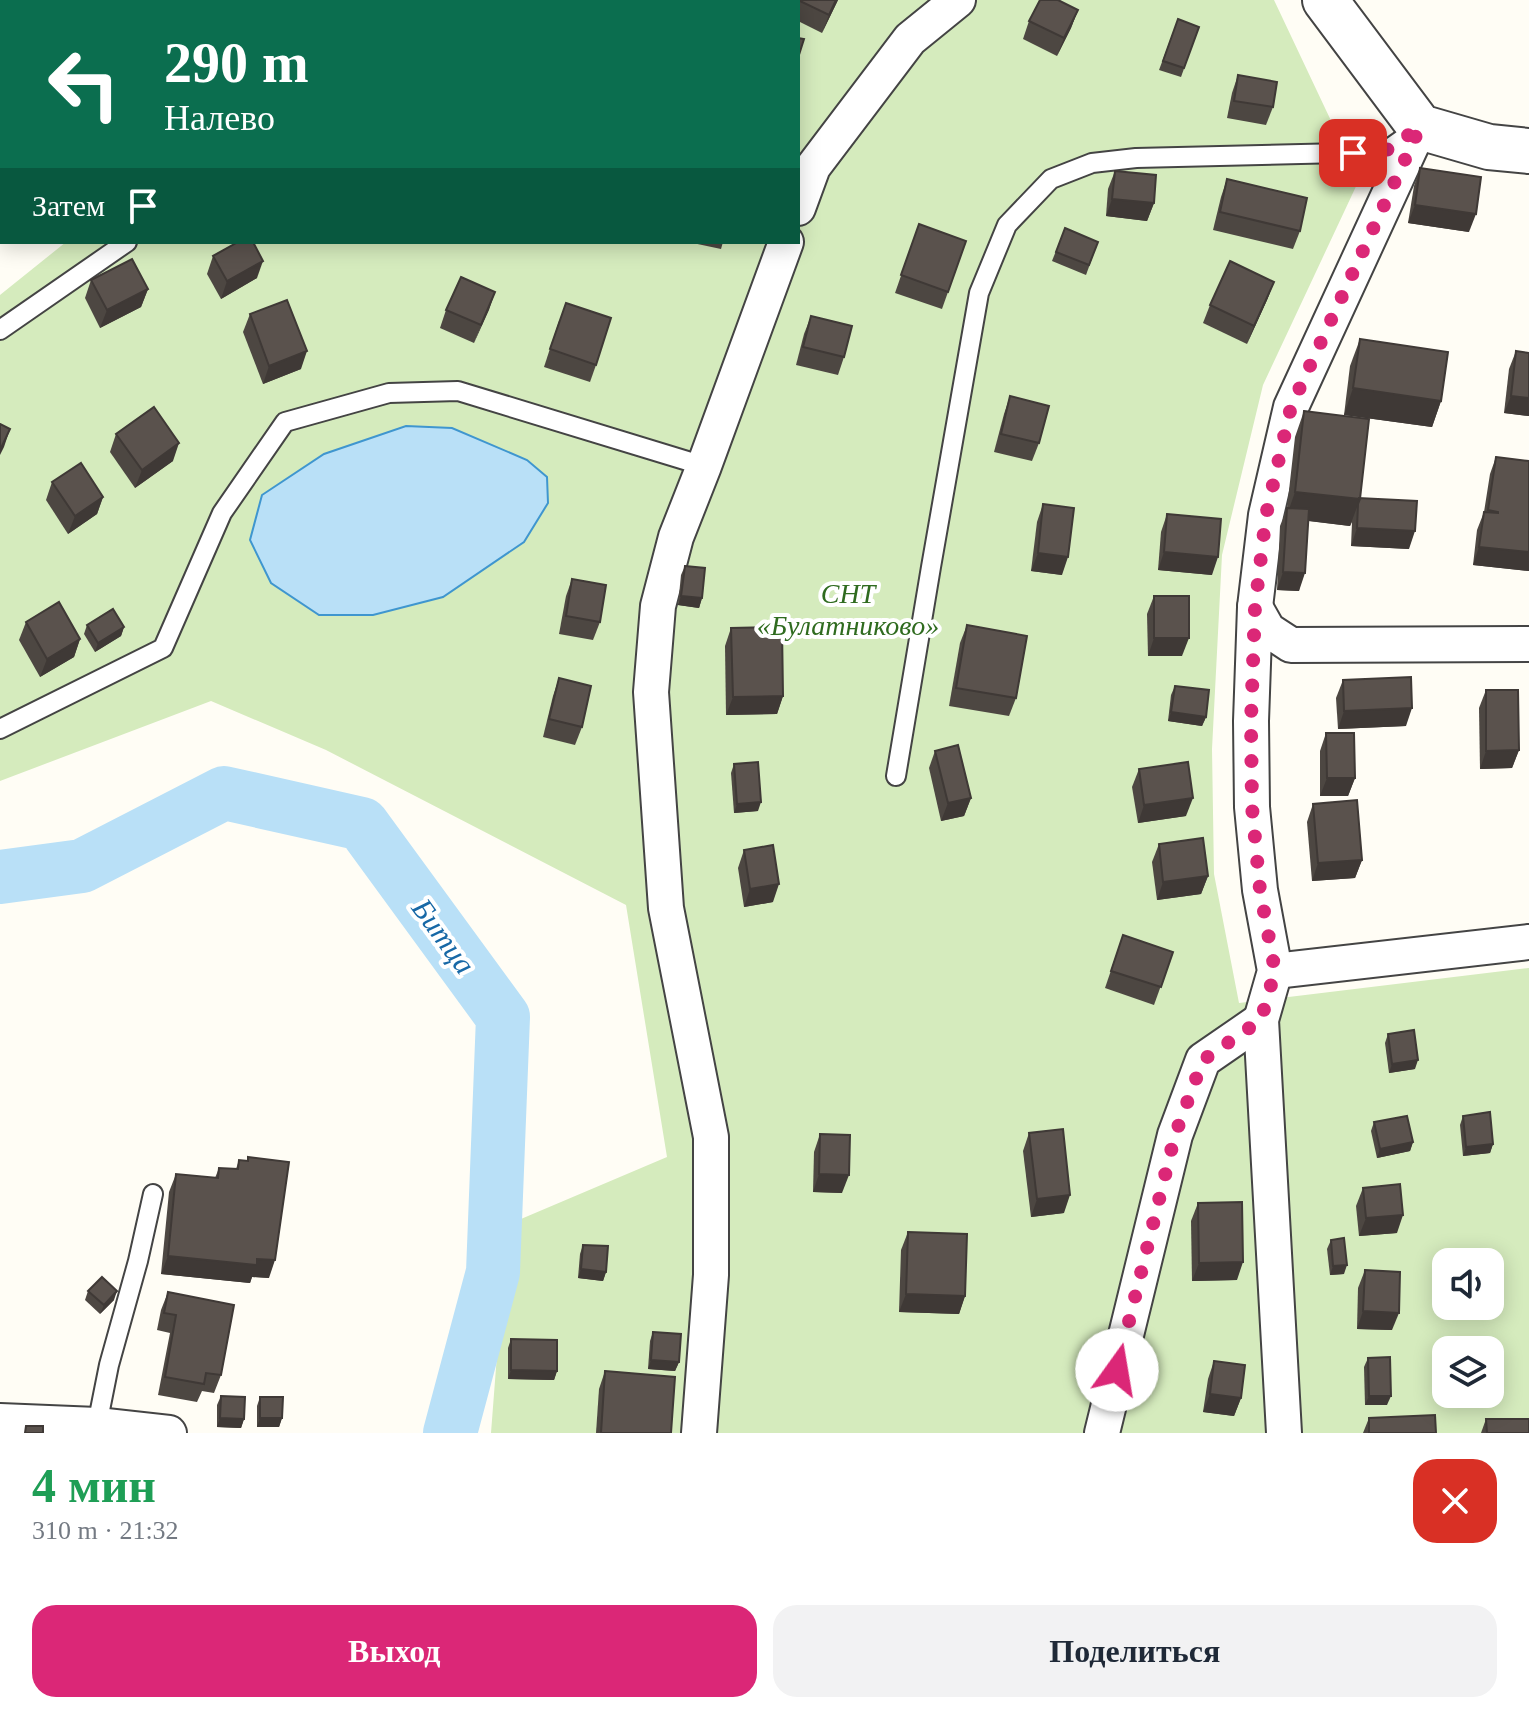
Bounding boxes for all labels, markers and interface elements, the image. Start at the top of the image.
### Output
icon: left [32,32,136,136]
text: 290 m [164,32,309,94]
text: Налево [164,98,275,138]
pin [1319,119,1387,187]
icon: arrive [1331,131,1375,175]
icon: arrive [121,184,165,228]
text: Затем [32,189,105,222]
park label: СНТ «Булатниково» [757,578,939,641]
water label: Битца [405,891,482,980]
map controls [1432,1248,1504,1408]
button: sound [1432,1248,1504,1320]
position arrow [1075,1328,1159,1412]
button: layers [1432,1336,1504,1408]
text: 4 мин [32,1459,156,1512]
button: close [1413,1459,1497,1543]
text: 310 m · 21:32 [32,1516,179,1545]
button: Выход [32,1605,757,1697]
button: Поделиться [773,1605,1497,1697]

